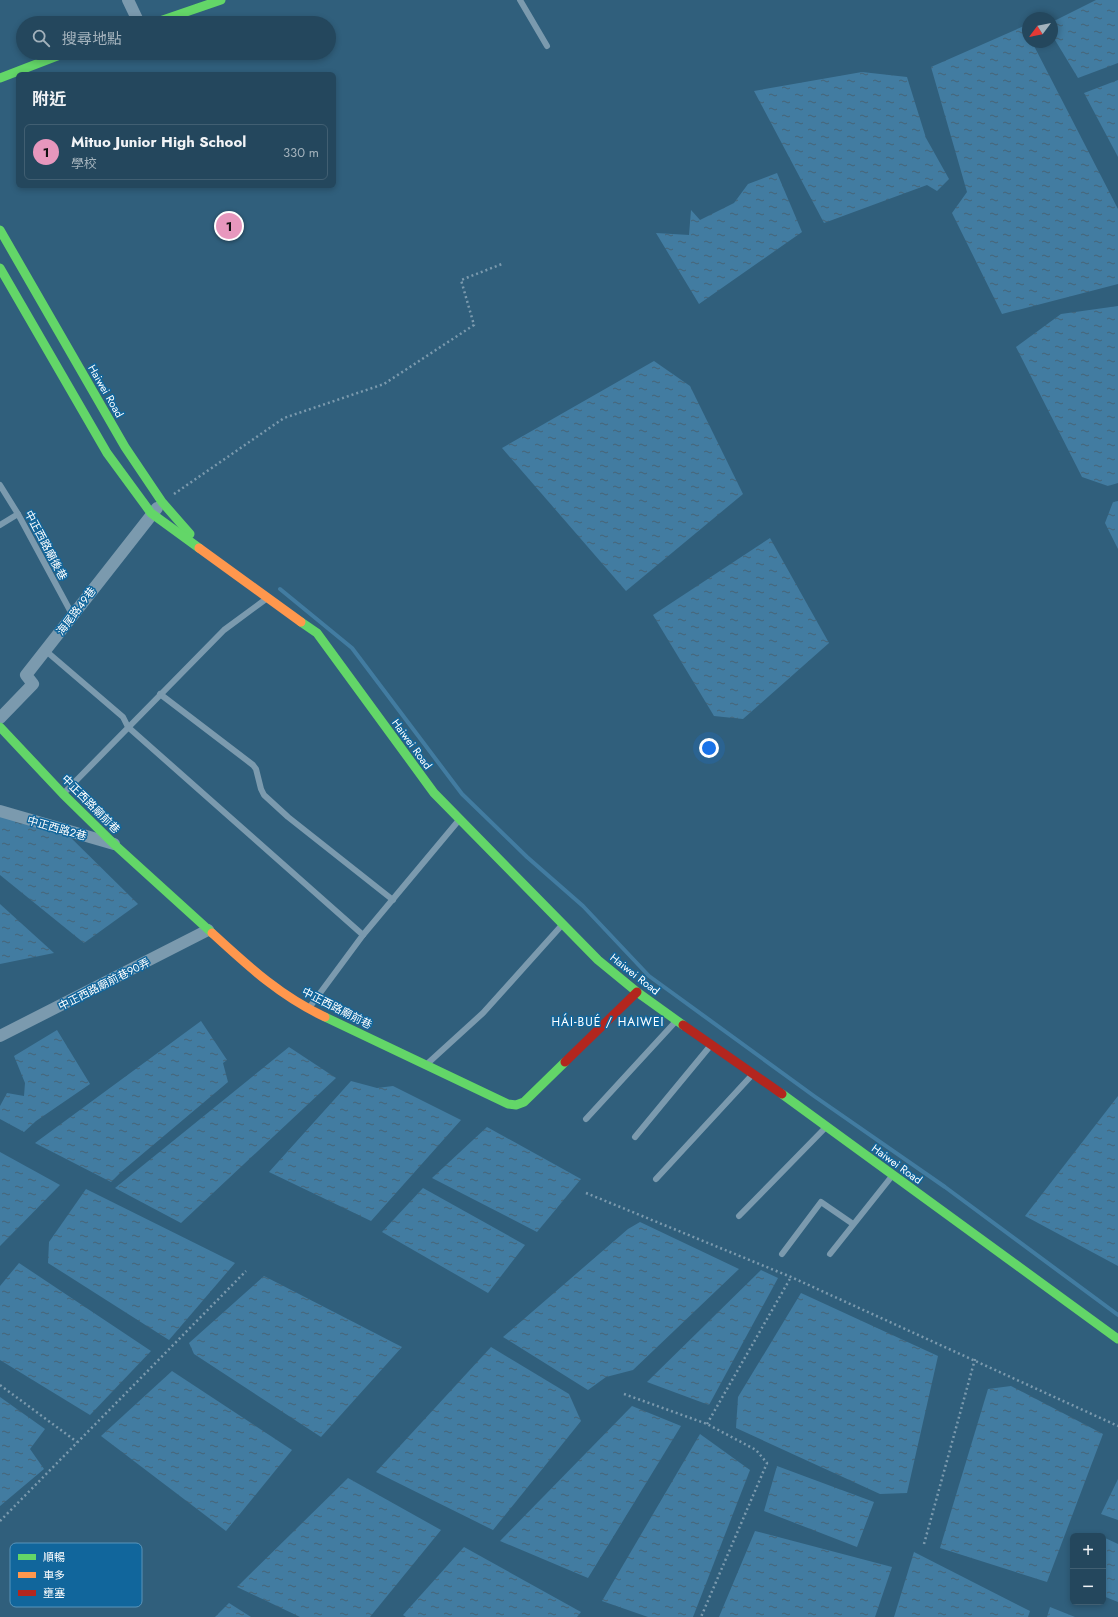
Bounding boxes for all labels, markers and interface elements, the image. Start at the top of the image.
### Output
north arrow [1022,12,1058,48]
search box [16,16,336,60]
icon: search [30,27,52,49]
text: 搜尋地點 [62,28,122,50]
text: 附近 [32,87,66,111]
text: Mituo Junior High School [71,131,246,153]
text: 1 [43,143,49,162]
text: 330 m [283,143,319,162]
text: 學校 [71,154,97,173]
pin: 1 [216,211,242,241]
street label: Haiwei Road [84,361,128,421]
street label: 中正西路廟後巷 [21,507,71,583]
street label: 海尾路49巷 [53,584,99,638]
street label: Haiwei Road [388,715,436,773]
your location [699,738,719,758]
street label: 中正西路廟前巷 [58,771,124,837]
street label: 中正西路2巷 [25,812,89,844]
street label: Haiwei Road [607,950,663,998]
street label: 中正西路廟前巷90弄 [55,954,153,1014]
street label: 中正西路廟前巷 [299,983,375,1033]
district label: HÁI-BUÉ / HAIWEI [551,1013,665,1031]
street label: Haiwei Road [868,1140,926,1188]
map controls [1070,1533,1106,1605]
button: + [1070,1533,1106,1569]
legend [10,1543,142,1607]
text: 順暢 [43,1549,65,1565]
text: 車多 [43,1567,65,1583]
button: − [1070,1569,1106,1605]
text: 壅塞 [43,1585,65,1601]

